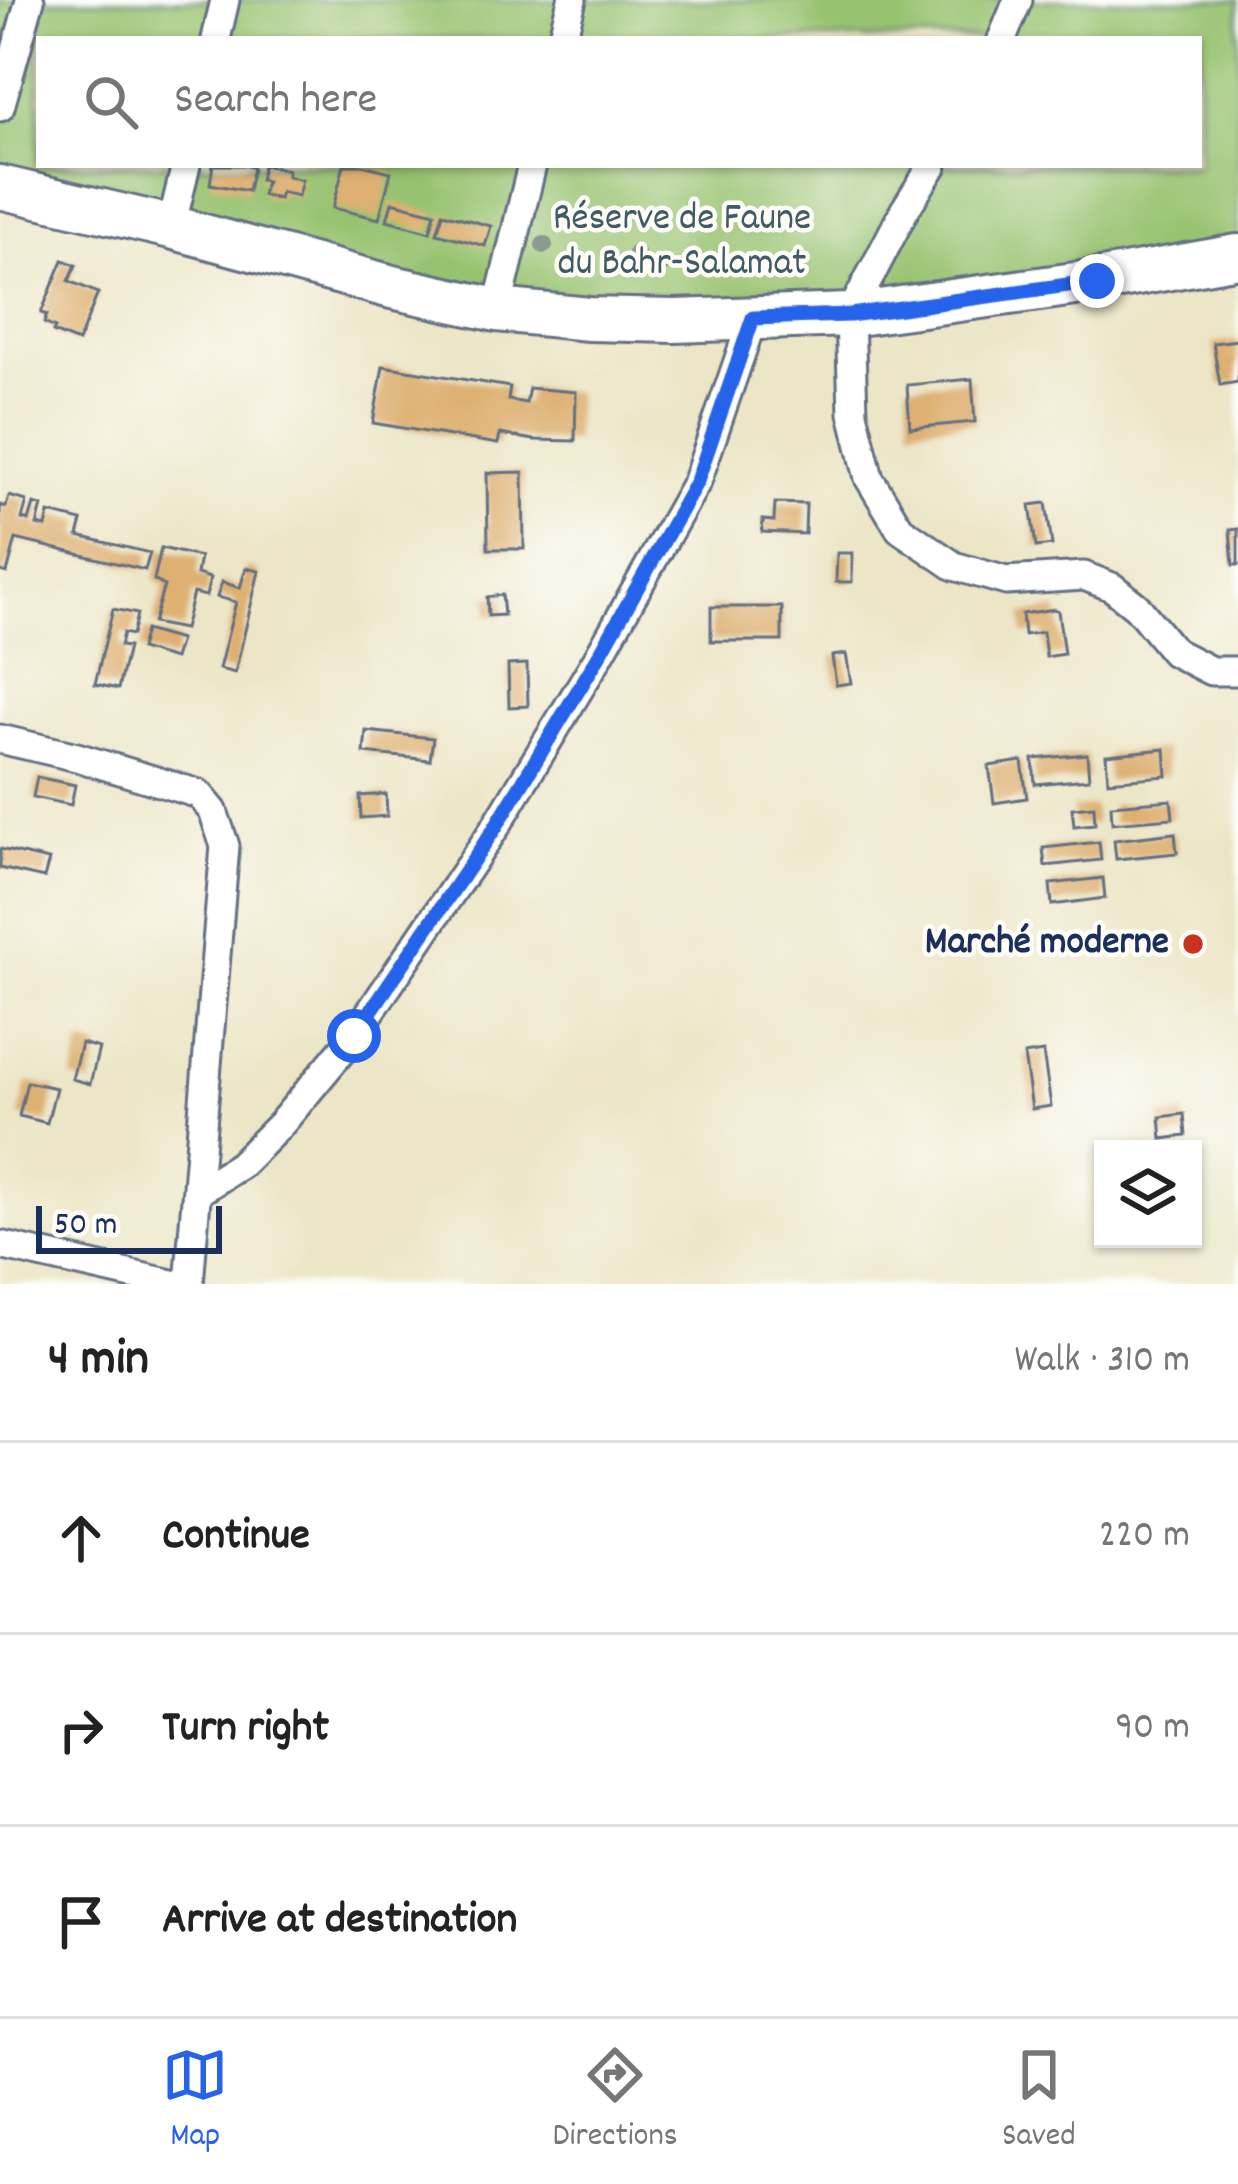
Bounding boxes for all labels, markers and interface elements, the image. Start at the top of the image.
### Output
search box [36,36,1202,168]
icon: search [78,69,144,135]
text: Search here [174,70,377,134]
park label: Réserve de Faune du Bahr-Salamat [553,193,811,293]
route end [1070,254,1124,308]
place label: Marché moderne [925,917,1169,972]
marker: Marché moderne [1180,931,1206,957]
route start [327,1009,381,1063]
map controls [1094,1140,1202,1248]
button: layers [1094,1140,1202,1248]
scale bar [36,1200,222,1253]
text: 50 m [54,1203,118,1250]
text: 4 min [48,1326,149,1398]
text: Walk · 310 m [1014,1335,1190,1390]
icon: ahead [48,1505,114,1571]
text: Continue [162,1506,310,1570]
text: 220 m [1099,1510,1190,1565]
icon: right [48,1697,114,1763]
text: Turn right [162,1698,329,1762]
text: 90 m [1115,1702,1190,1757]
icon: arrive [48,1889,114,1955]
text: Arrive at destination [162,1890,517,1954]
tab: Map [162,2042,228,2161]
tab: Directions [553,2042,678,2161]
tab: Saved [1002,2042,1076,2161]

